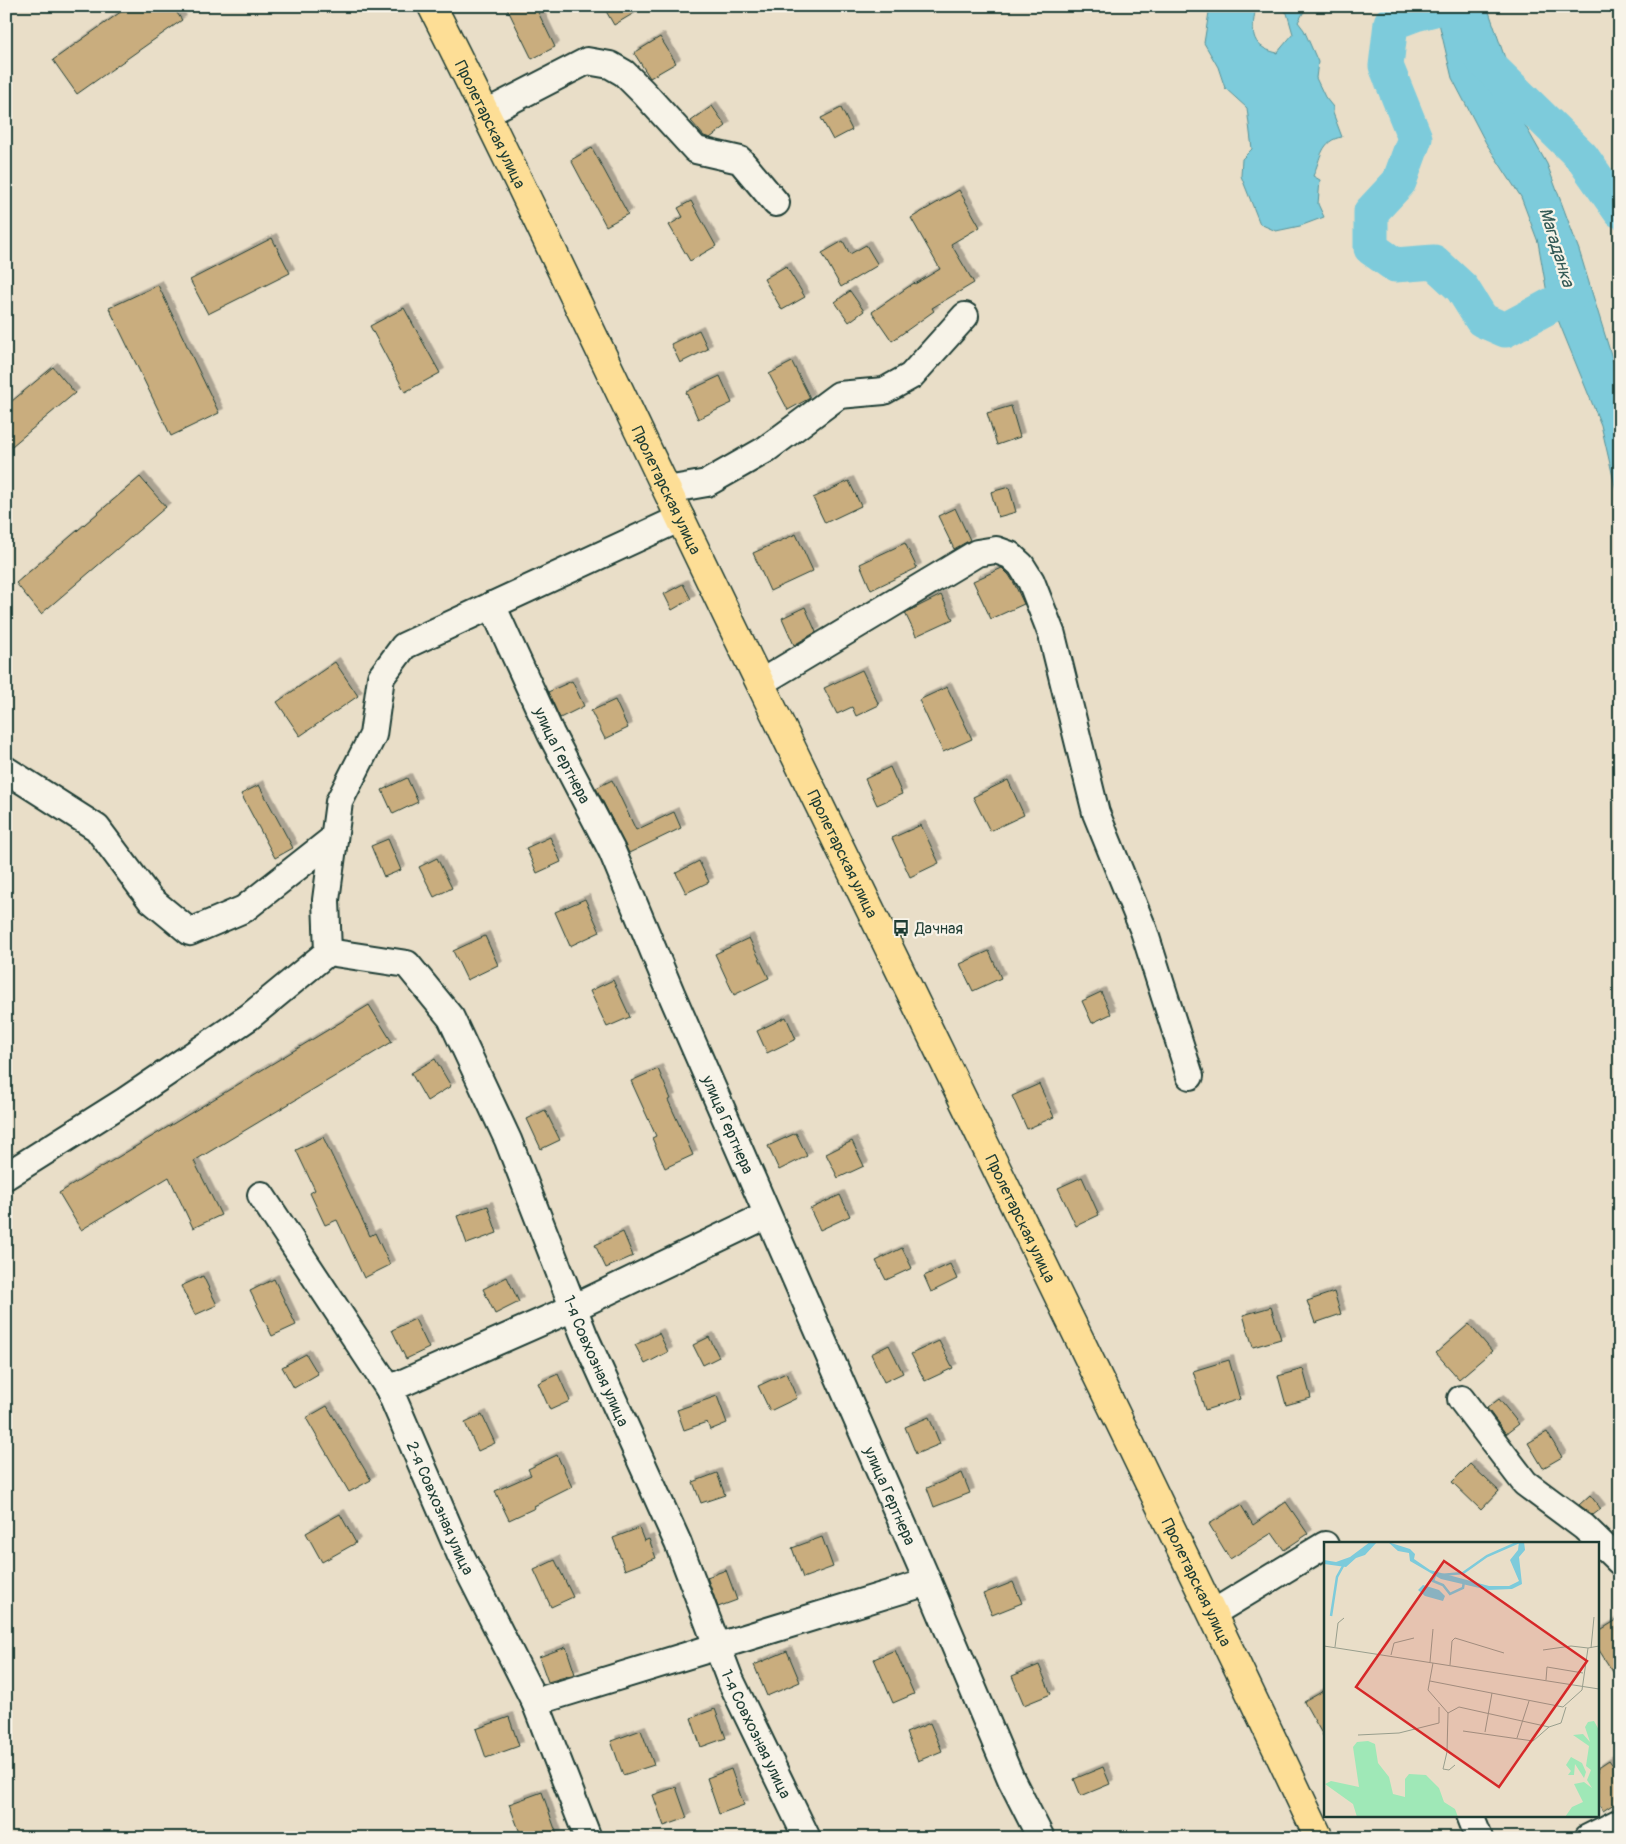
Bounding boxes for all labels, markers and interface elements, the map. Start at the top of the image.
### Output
street label: Пролетарская улица [450,57,530,192]
water label: Магаданка [1534,205,1580,291]
street label: Пролетарская улица [627,423,705,558]
street label: улица Гертнера [529,703,595,807]
street label: Пролетарская улица [802,787,882,921]
bus stop icon: Дачная [891,918,911,938]
place label: Дачная [914,919,963,939]
street label: улица Гертнера [697,1072,758,1177]
street label: Пролетарская улица [980,1152,1060,1286]
street label: 1-я Совхозная улица [558,1293,633,1430]
street label: 2-я Совхозная улица [402,1438,478,1578]
street label: улица Гертнера [859,1443,920,1548]
street label: Пролетарская улица [1157,1515,1235,1650]
inset map [1324,1542,1598,1816]
street label: 1-я Совхозная улица [716,1667,795,1802]

